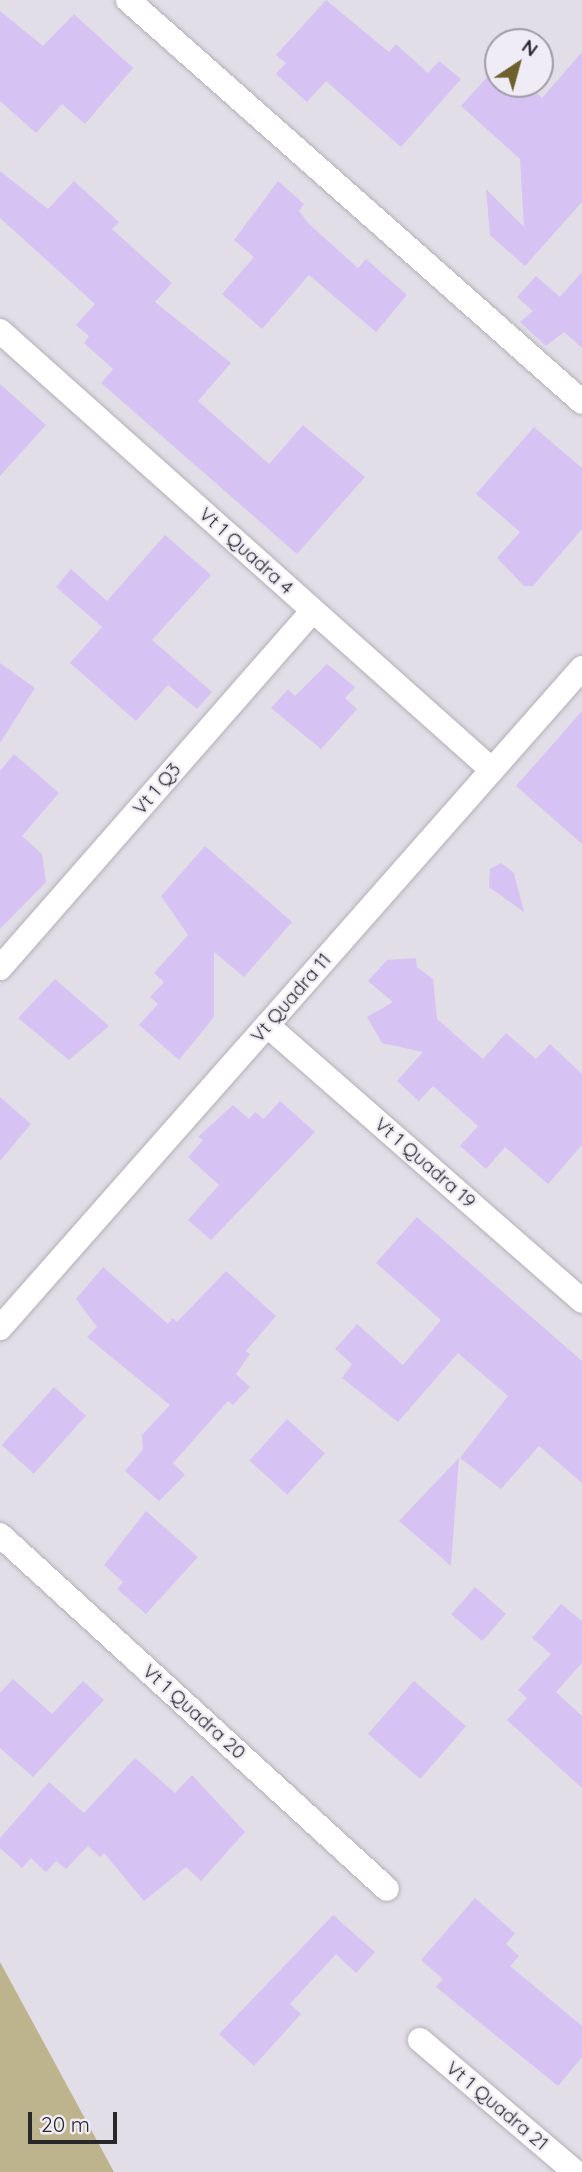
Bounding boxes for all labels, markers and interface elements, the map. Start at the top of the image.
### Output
north arrow [484,28,554,98]
text: N [517,34,543,61]
street label: Vt 1 Quadra 4 [194,503,298,599]
street label: Vt 1 Q3 [128,758,186,820]
street label: Vt Quadra 11 [246,949,336,1047]
street label: Vt 1 Quadra 19 [370,1113,480,1213]
street label: Vt 1 Quadra 20 [138,1660,250,1764]
street label: Vt 1 Quadra 21 [441,2057,553,2155]
scale bar [32,2098,121,2142]
text: 20 m [41,2111,90,2137]

